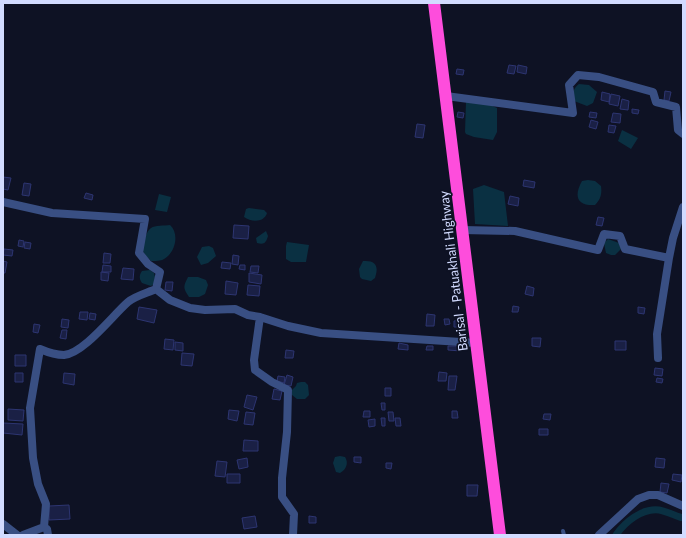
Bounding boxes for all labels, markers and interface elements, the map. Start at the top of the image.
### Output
street label: Barisal - Patuakhali Highway [435,190,471,352]

